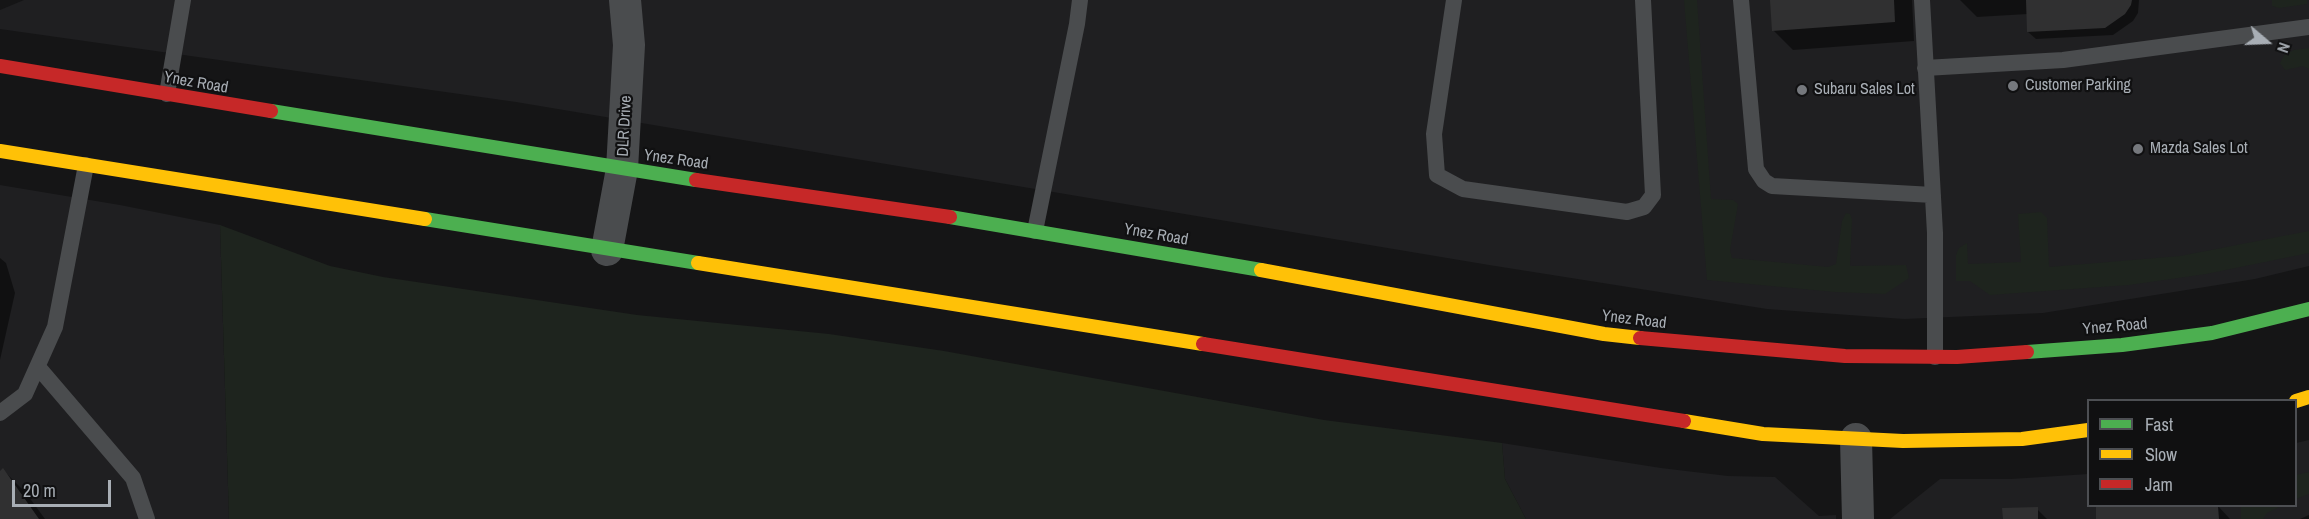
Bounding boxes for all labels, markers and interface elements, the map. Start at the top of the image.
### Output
north arrow [2237,12,2297,72]
text: N [2272,40,2296,56]
street label: Ynez Road [162,68,230,98]
place label: Customer Parking [2025,76,2131,96]
marker: Customer Parking [2006,79,2020,93]
place label: Subaru Sales Lot [1814,80,1915,100]
marker: Subaru Sales Lot [1795,83,1809,97]
street label: DLR Drive [614,95,636,157]
place label: Mazda Sales Lot [2150,139,2248,159]
marker: Mazda Sales Lot [2131,142,2145,156]
street label: Ynez Road [643,146,709,174]
street label: Ynez Road [1122,220,1190,250]
street label: Ynez Road [1601,307,1667,333]
street label: Ynez Road [2082,315,2148,339]
legend [2087,399,2297,507]
text: Fast [2145,412,2173,437]
text: Slow [2145,442,2177,467]
scale bar [15,468,114,506]
text: Jam [2145,472,2173,497]
text: 20 m [23,478,56,503]

